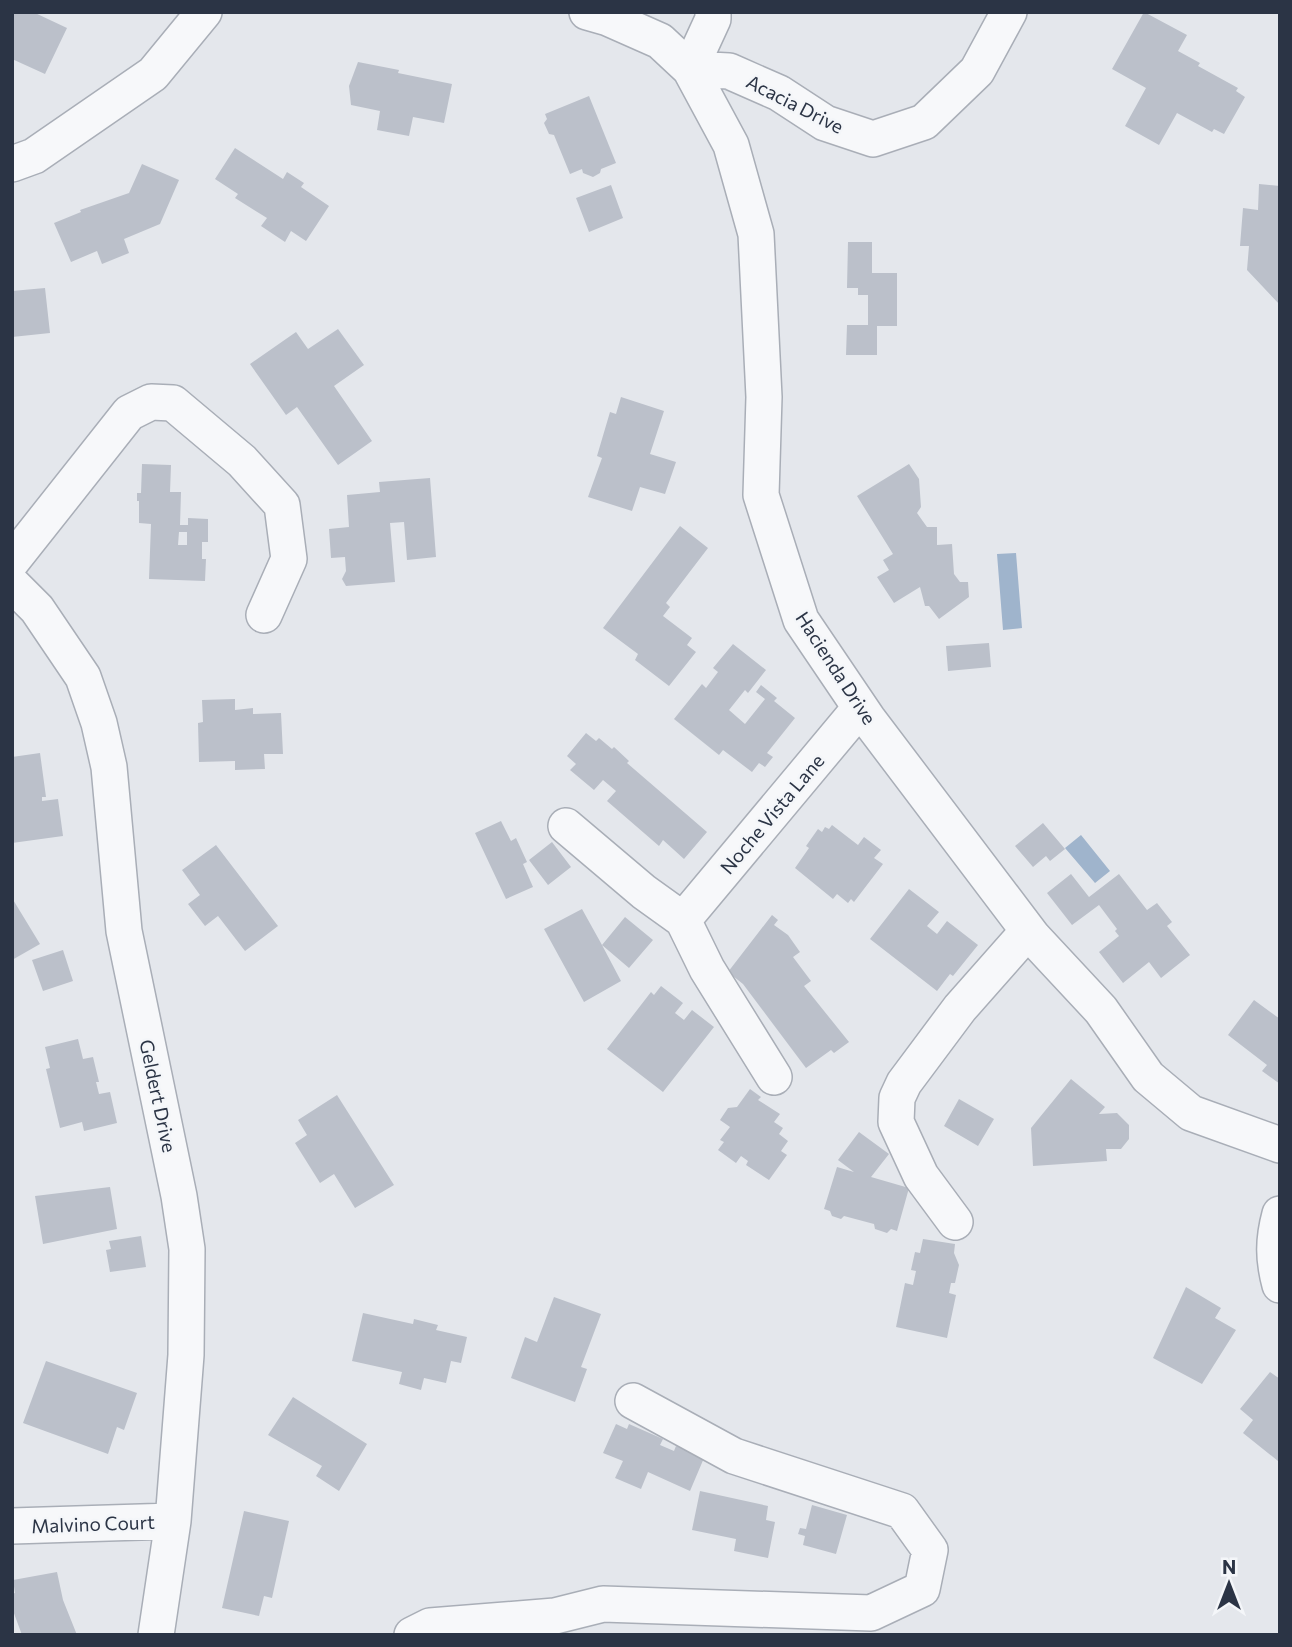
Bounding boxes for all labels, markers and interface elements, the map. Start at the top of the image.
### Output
street label: Acacia Drive [743,69,848,138]
street label: Hacienda Drive [791,607,881,728]
street label: Noche Vista Lane [715,749,828,878]
street label: Geldert Drive [135,1037,182,1154]
street label: Malvino Court [31,1510,155,1537]
north arrow [1194,1549,1264,1619]
text: N [1222,1555,1236,1578]

